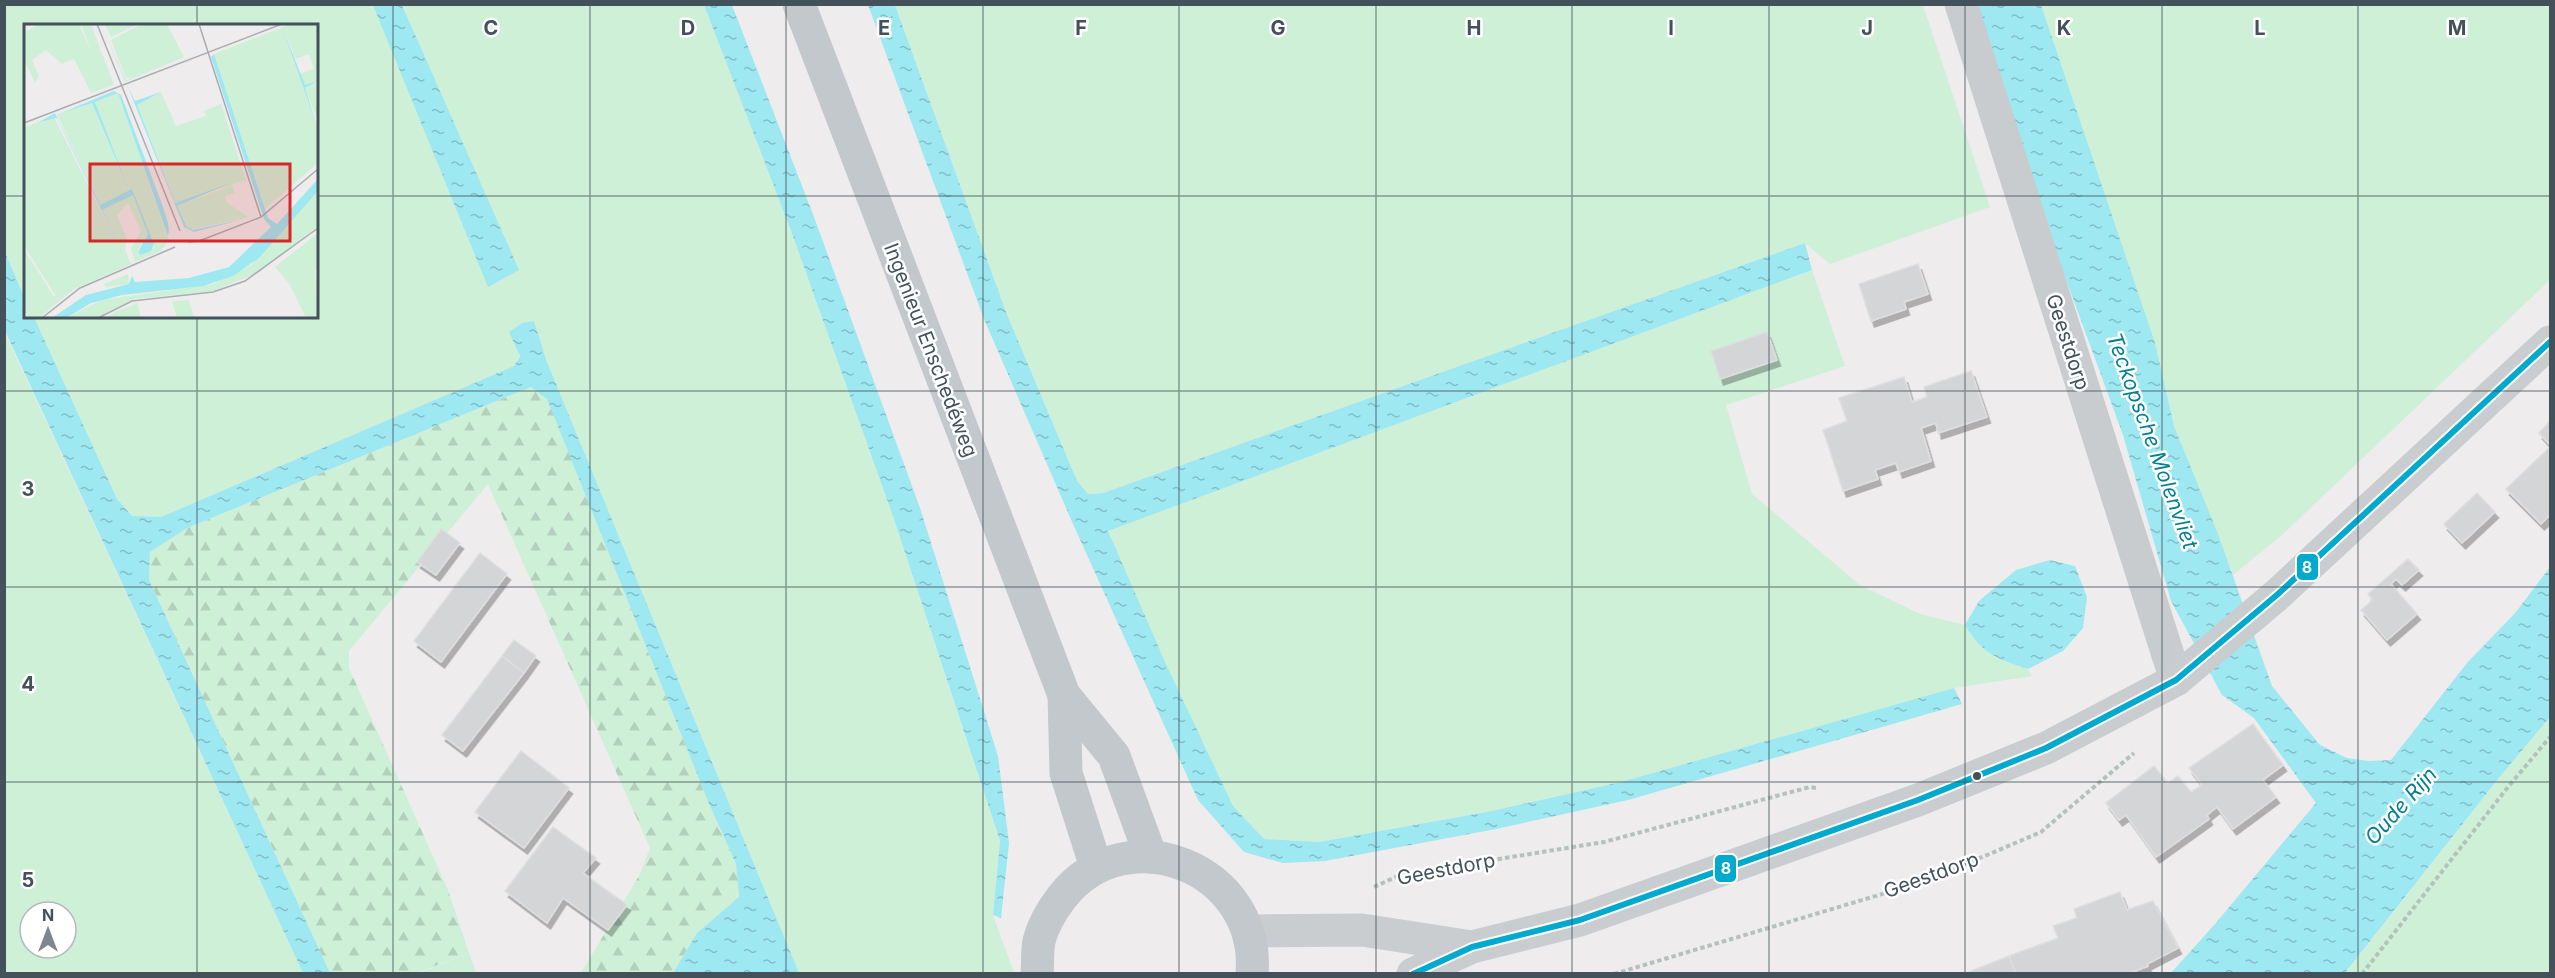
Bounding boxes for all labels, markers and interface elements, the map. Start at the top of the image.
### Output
text: C [484,16,498,40]
text: D [681,16,695,40]
text: E [878,16,890,40]
text: F [1075,16,1087,40]
text: G [1270,16,1286,40]
text: H [1467,16,1481,40]
text: I [1668,16,1674,40]
text: J [1861,16,1873,40]
text: K [2057,16,2071,40]
text: L [2254,16,2266,40]
text: M [2448,16,2466,40]
inset map [24,24,318,318]
street label: Ingenieur Enschedéweg [879,240,983,460]
street label: Geestdorp [2041,291,2095,393]
water label: Teckopsche Molenvliet [2102,329,2204,553]
text: 3 [22,477,34,501]
line badge: 8 [2296,553,2319,581]
text: 8 [2302,557,2312,577]
text: 4 [21,672,35,696]
water label: Oude Rijn [2359,762,2442,850]
unlabelled marker [1971,770,1983,782]
street label: Geestdorp [1880,847,1982,903]
street label: Geestdorp [1395,848,1497,890]
line badge: 8 [1714,854,1737,883]
text: 8 [1721,858,1731,878]
text: 5 [22,868,34,892]
north arrow [18,900,78,960]
text: N [42,905,54,925]

